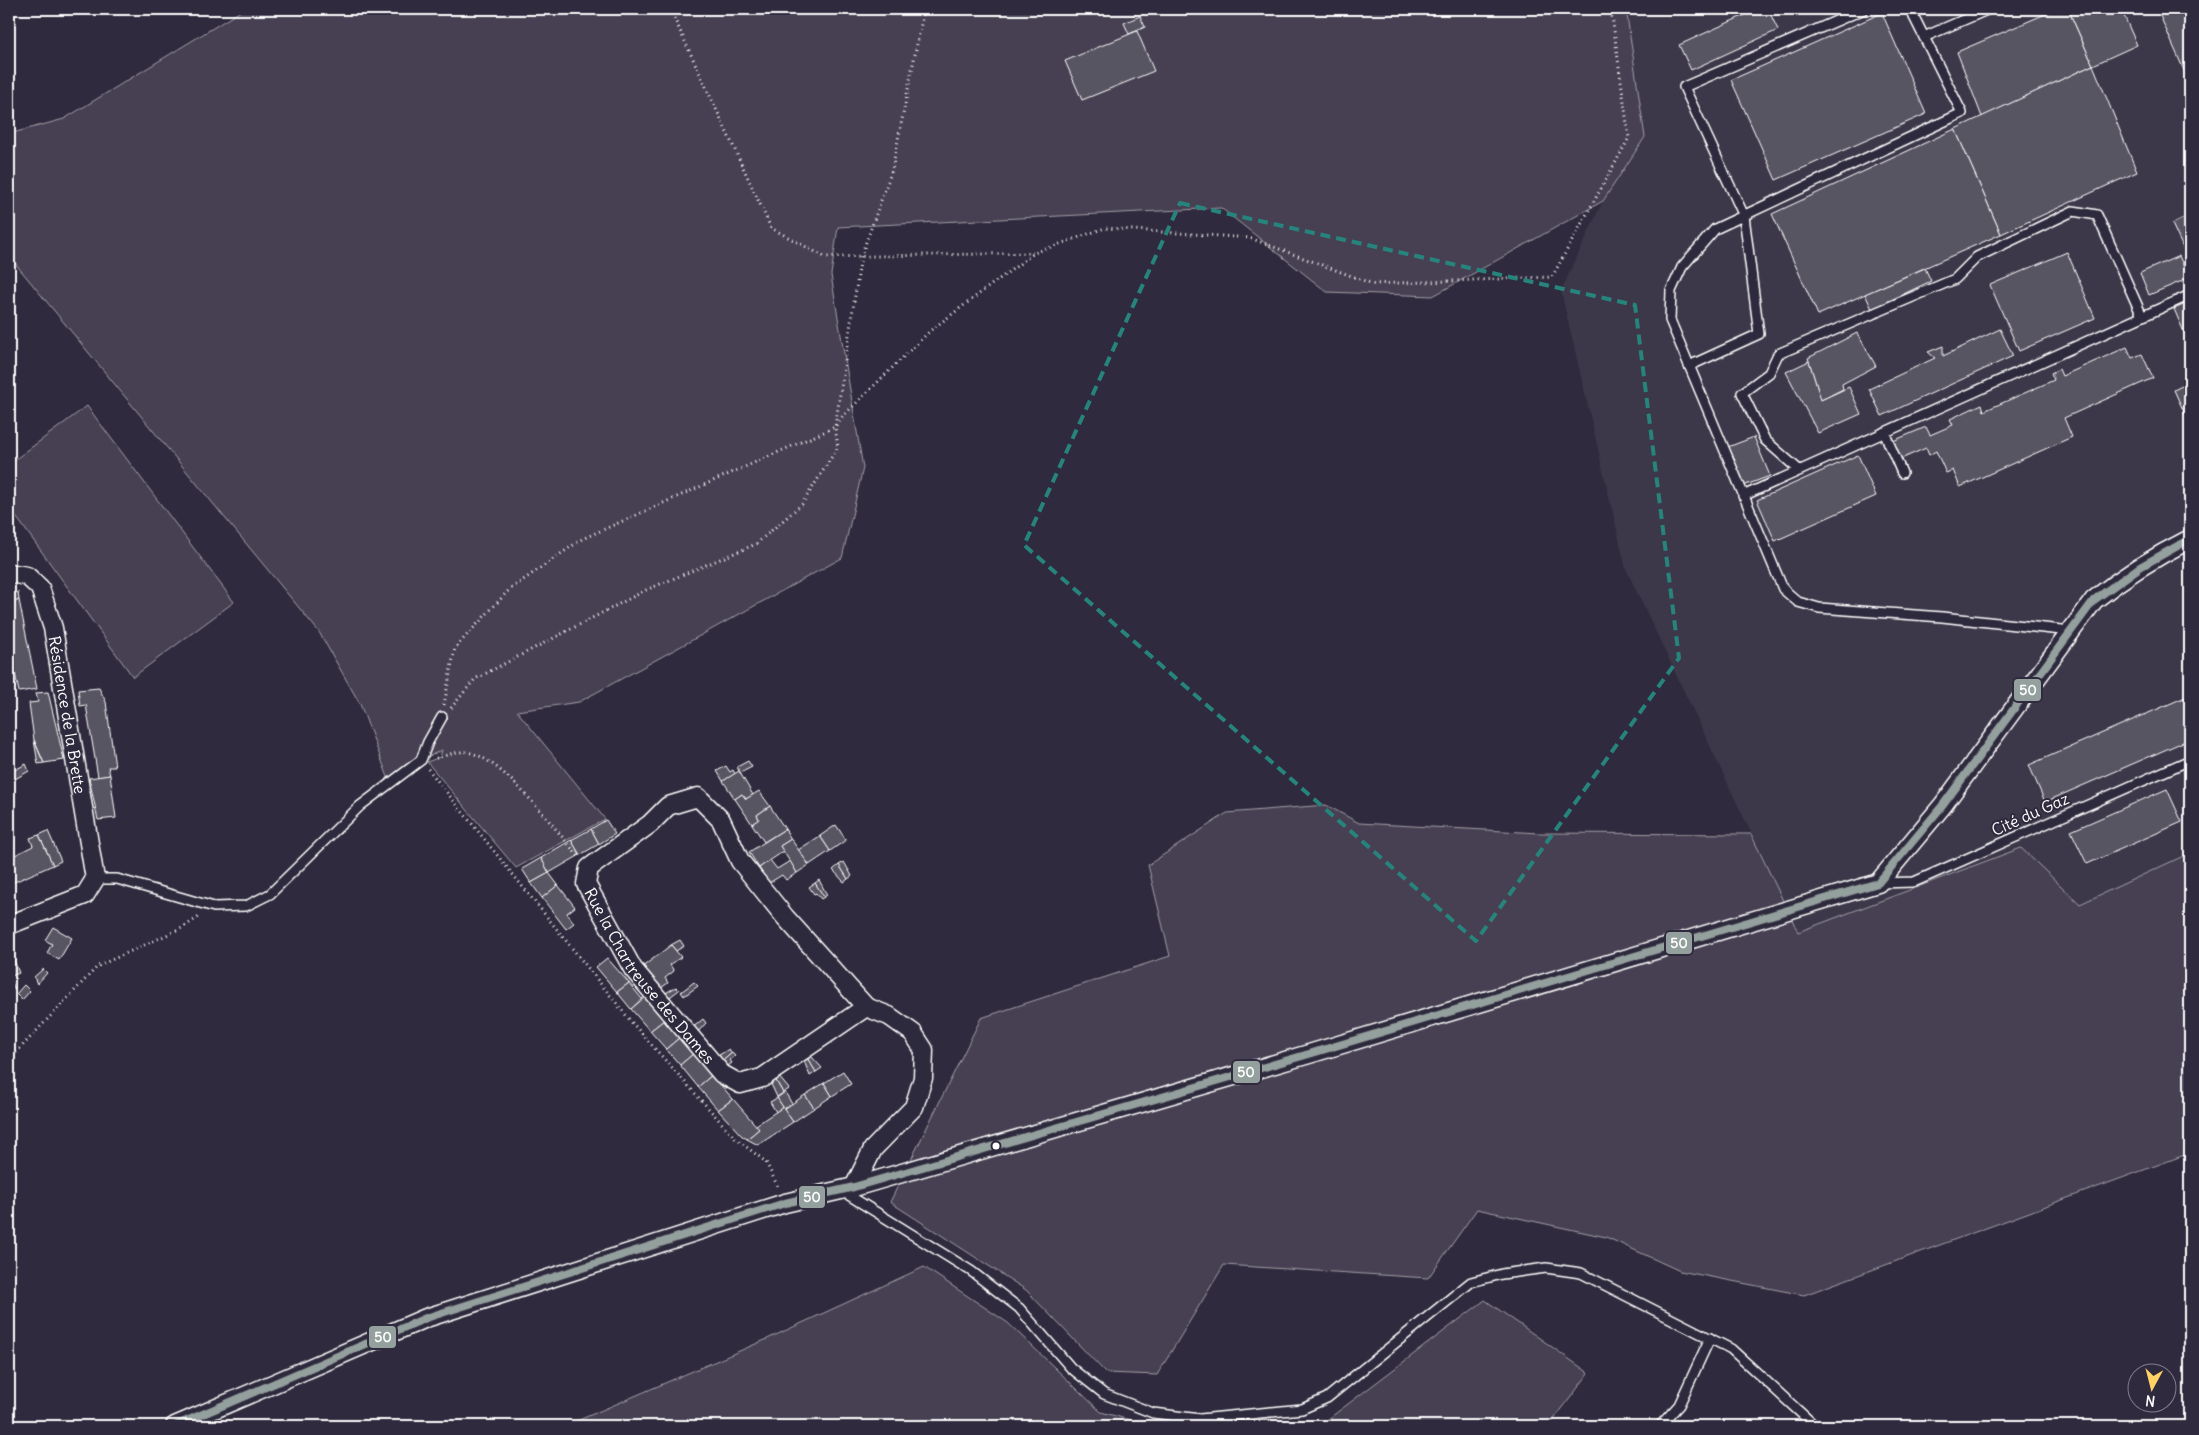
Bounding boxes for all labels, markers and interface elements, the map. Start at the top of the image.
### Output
street label: Résidence de la Brette [44,634,91,795]
line badge: 50 [2013,678,2042,702]
text: 50 [2019,681,2037,699]
street label: Cité du Gaz [1988,788,2072,840]
street label: Rue la Chartreuse des Dames [580,884,719,1068]
line badge: 50 [1665,931,1693,955]
text: 50 [1670,934,1688,952]
line badge: 50 [1232,1060,1261,1084]
text: 50 [1237,1063,1255,1081]
unlabelled marker [991,1141,1001,1151]
line badge: 50 [798,1185,826,1209]
text: 50 [803,1188,821,1206]
line badge: 50 [368,1325,397,1349]
text: 50 [374,1328,392,1346]
north arrow [2126,1362,2176,1412]
text: N [2145,1391,2156,1410]

